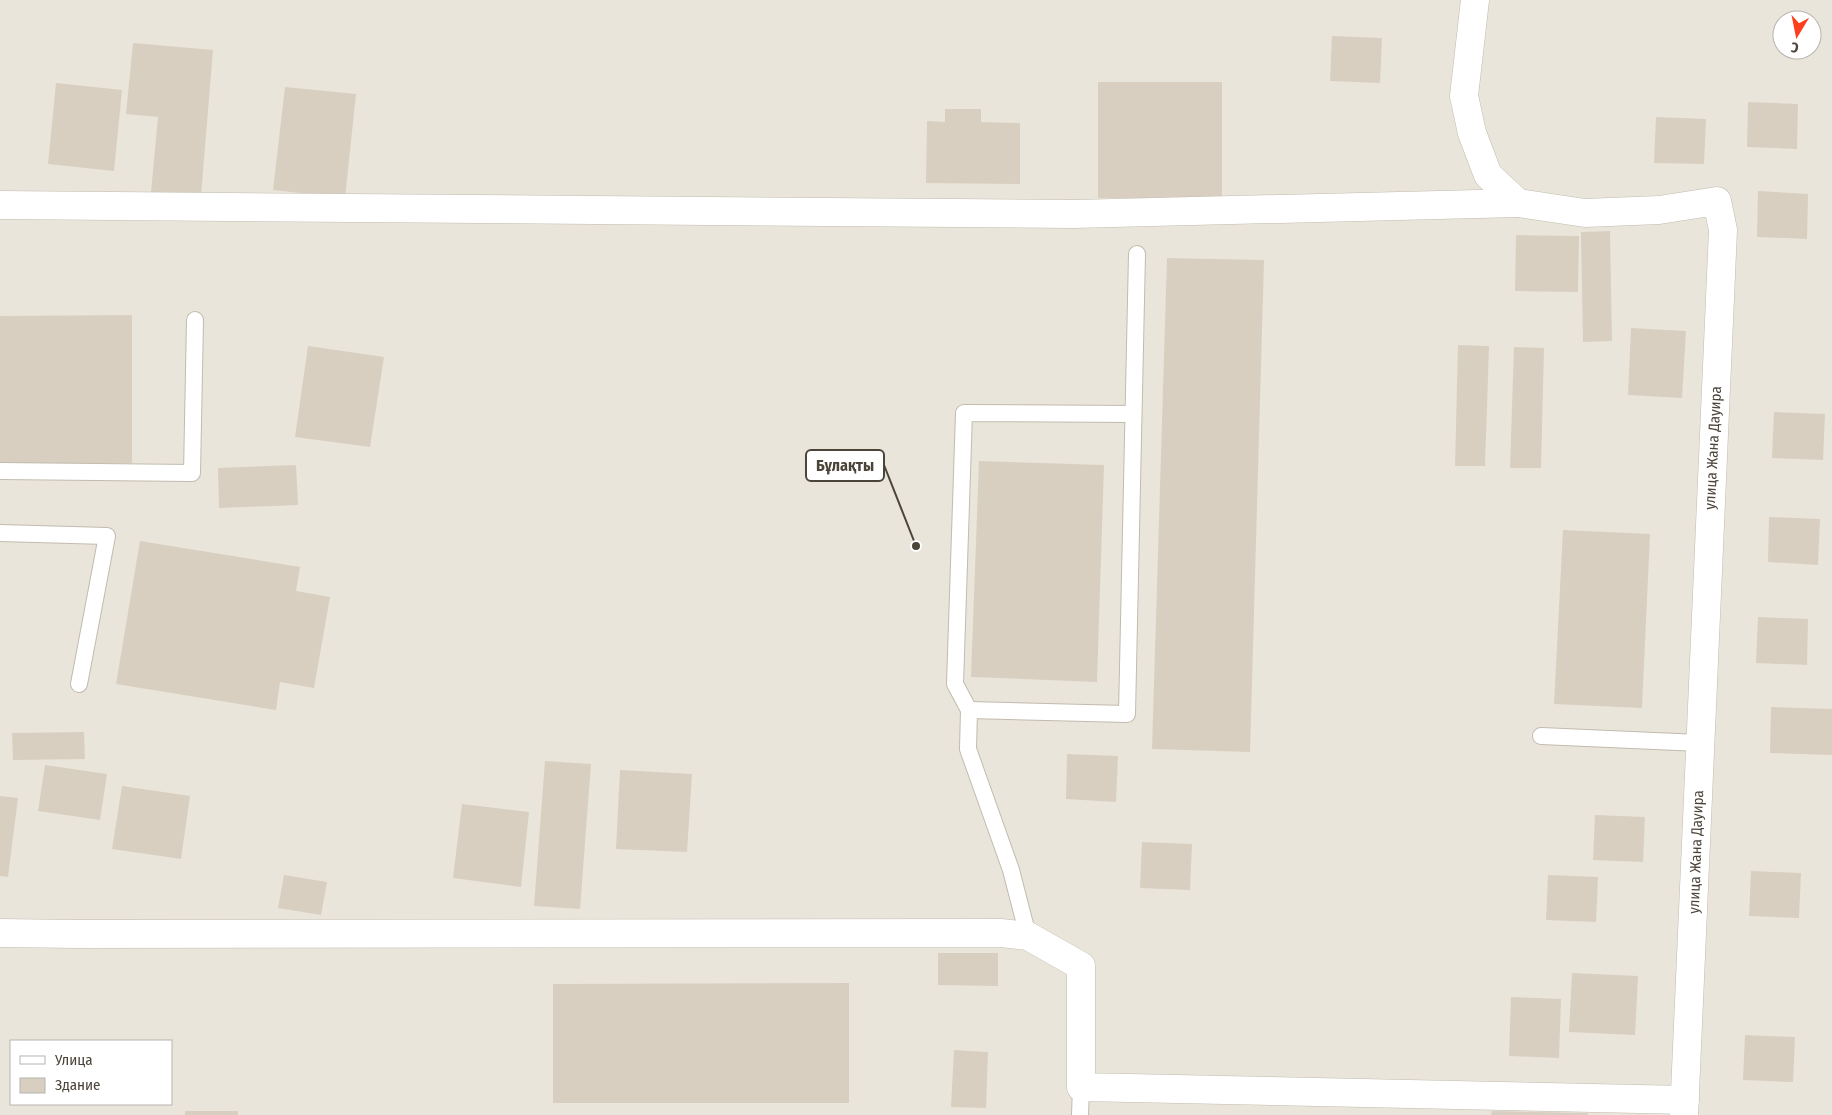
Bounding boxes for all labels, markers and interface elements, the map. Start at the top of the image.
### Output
north arrow [1772,10,1822,60]
text: С [1789,38,1800,56]
street label: улица Жана Дауира [1701,386,1725,510]
callout: Бұлақты [806,450,884,481]
text: Бұлақты [816,456,874,475]
street label: улица Жана Дауира [1685,790,1707,914]
legend [10,1040,172,1105]
text: Улица [54,1051,93,1069]
text: Здание [55,1076,101,1094]

